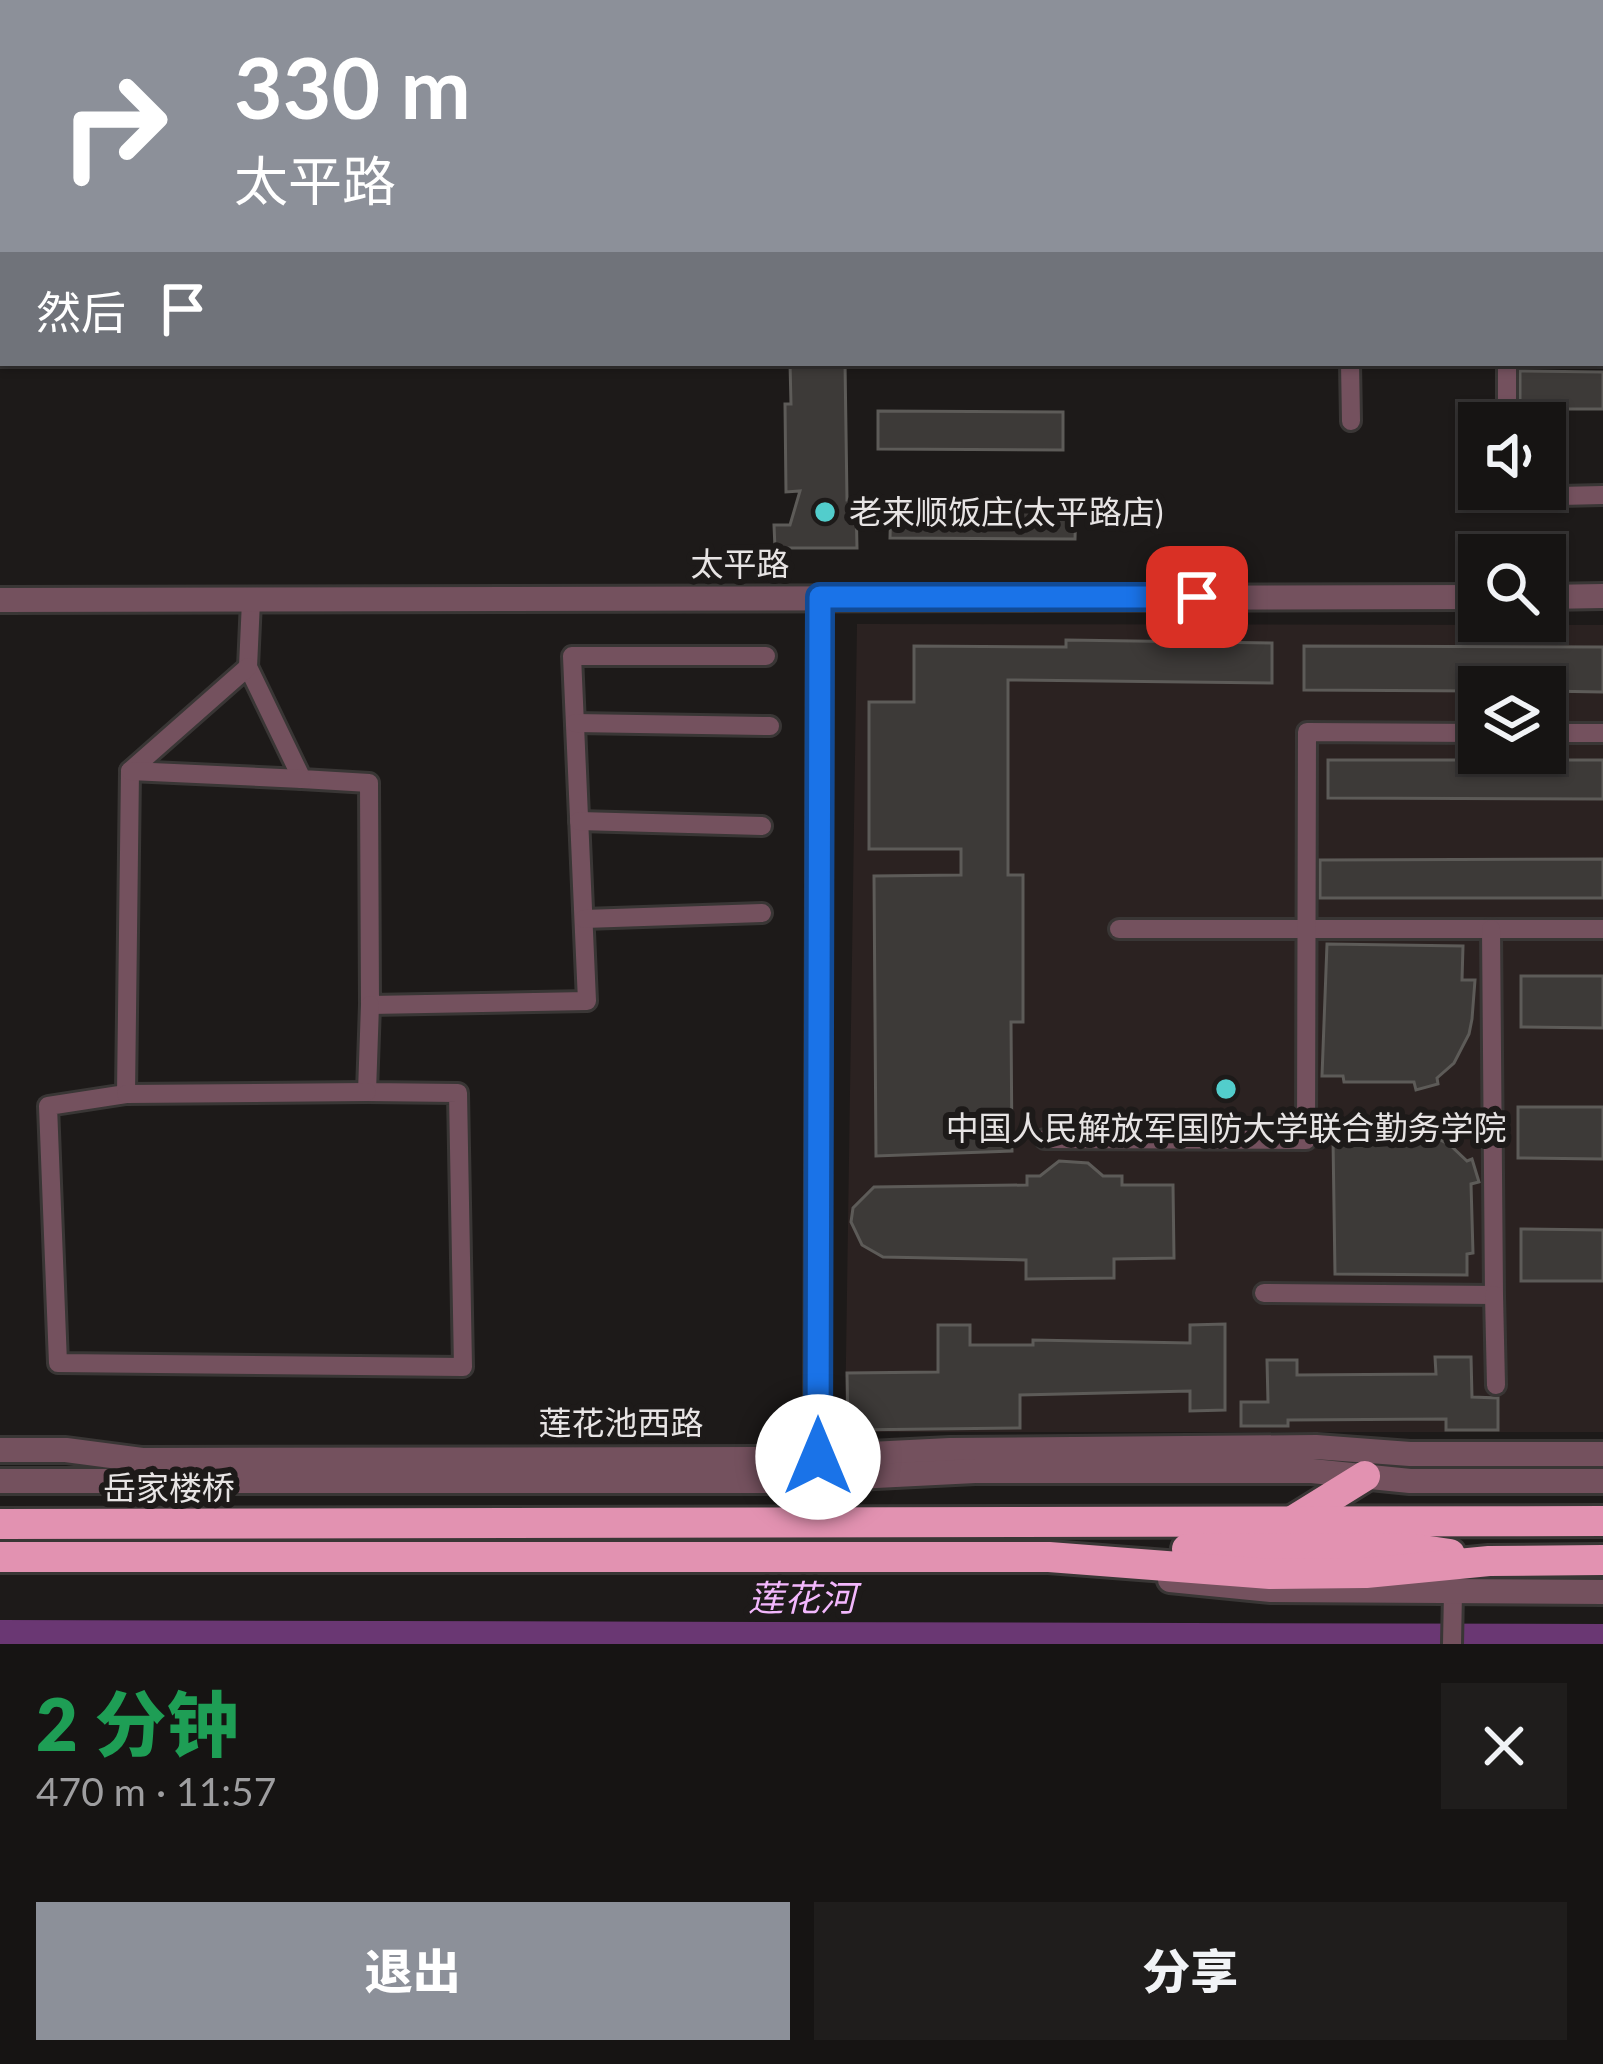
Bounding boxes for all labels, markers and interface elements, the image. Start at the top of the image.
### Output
text: 330 m [234,36,471,137]
icon: right [36,48,192,204]
text: 太平路 [234,148,396,213]
icon: arrive [150,276,216,342]
text: 然后 [36,285,126,339]
map controls [1458,402,1566,774]
button: sound [1458,402,1566,510]
place label: 老来顺饭庄(太平路店) [849,491,1164,531]
marker: 老来顺饭庄(太平路店) [812,499,838,525]
button: search [1458,534,1566,642]
street label: 太平路 [691,543,790,583]
pin [1146,546,1248,648]
icon: arrive [1164,564,1230,630]
button: layers [1458,666,1566,774]
marker: 中国人民解放军国防大学联合勤务学院 [1213,1076,1239,1102]
place label: 中国人民解放军国防大学联合勤务学院 [946,1107,1507,1147]
position arrow [755,1394,881,1520]
street label: 莲花池西路 [539,1402,704,1442]
street label: 岳家楼桥 [103,1467,235,1507]
water label: 莲花河 [748,1575,862,1619]
text: 2 分钟 [36,1680,238,1766]
button: close [1441,1683,1567,1809]
text: 470 m · 11:57 [36,1768,276,1814]
button: 退出 [36,1902,790,2040]
button: 分享 [814,1902,1567,2040]

